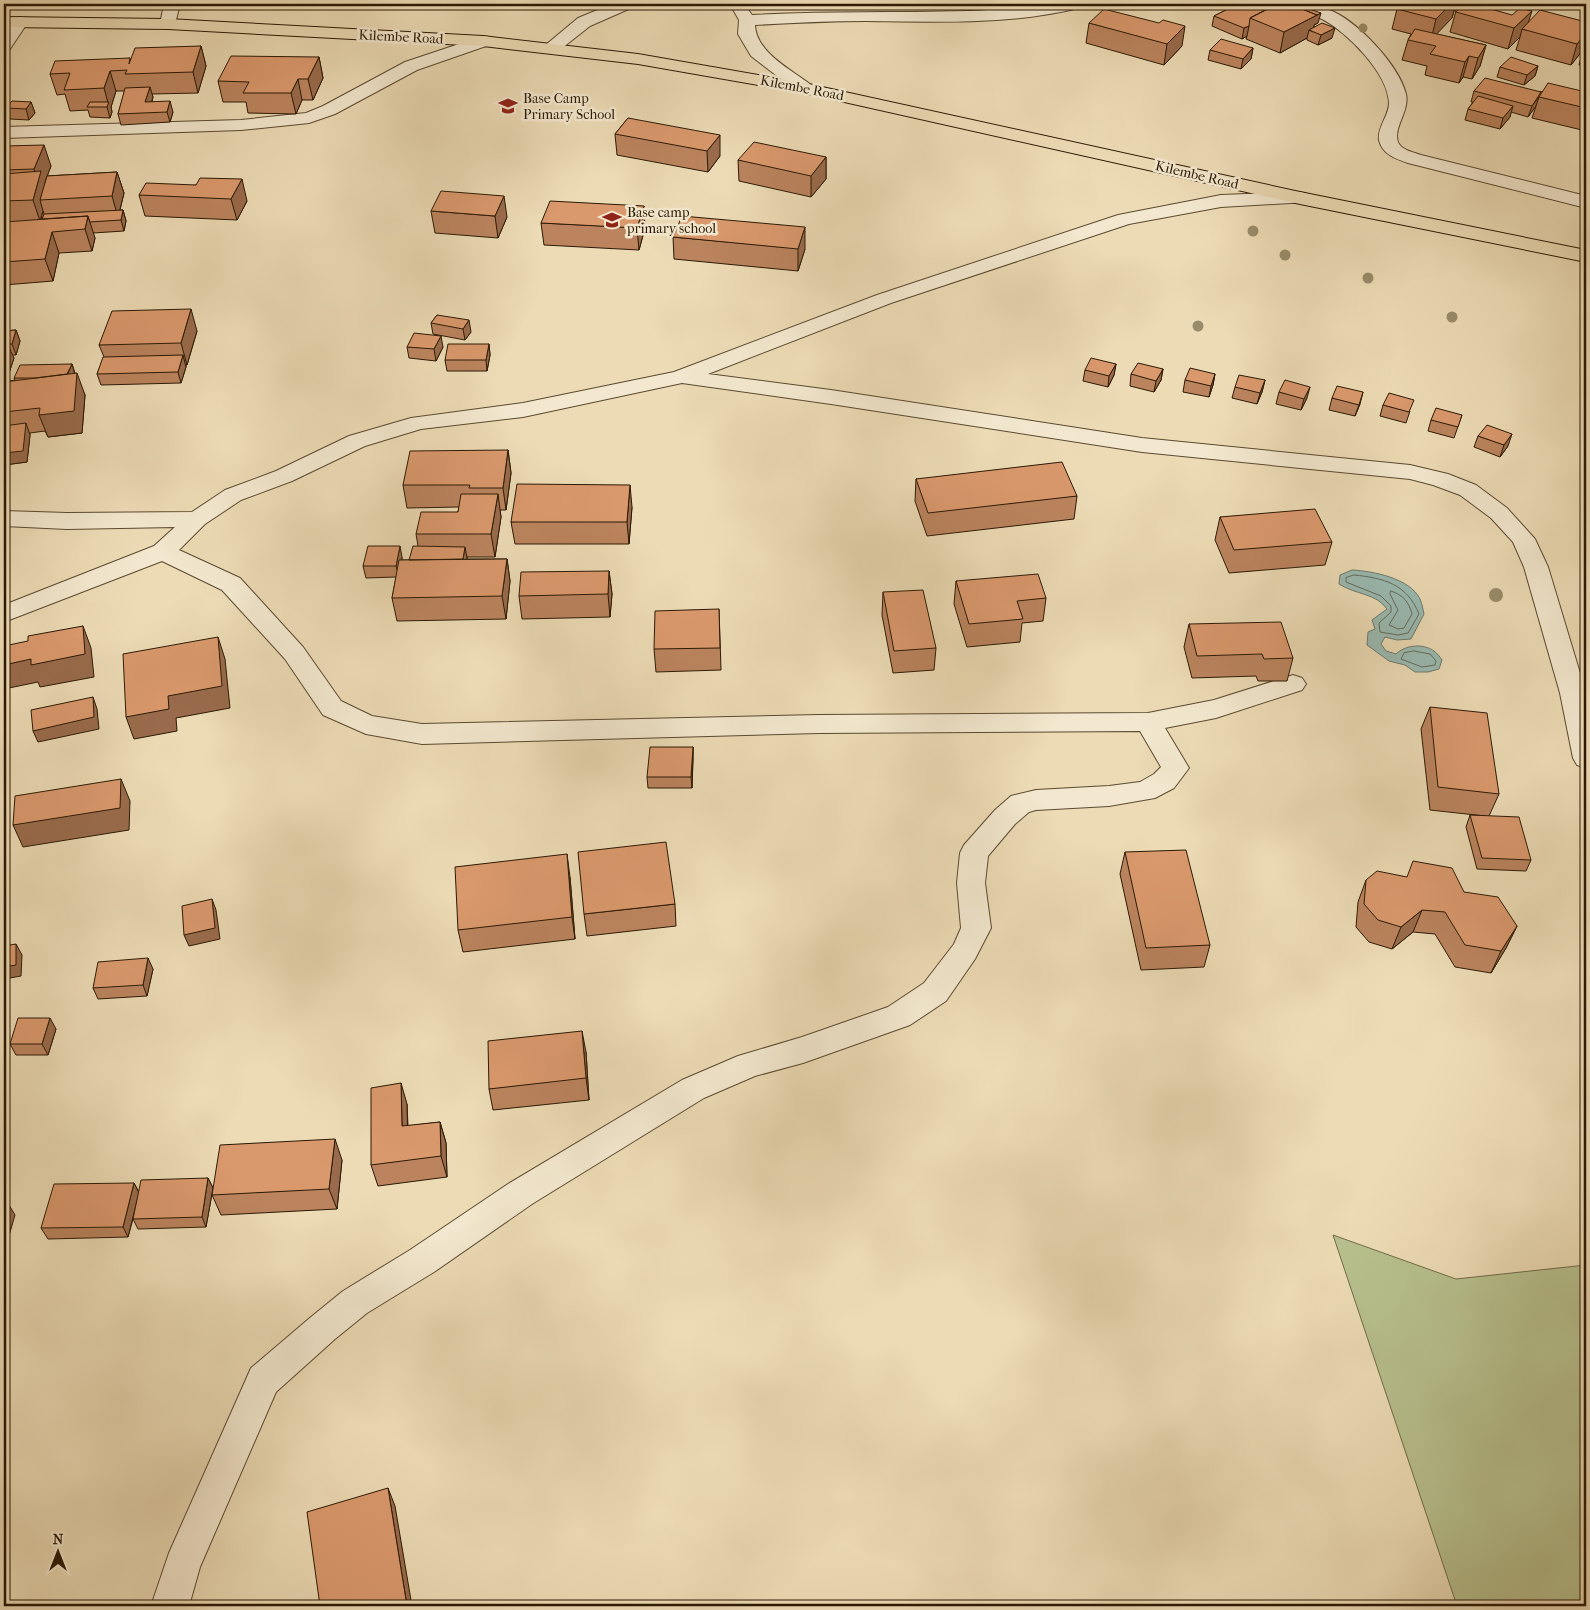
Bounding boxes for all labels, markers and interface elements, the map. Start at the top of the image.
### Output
street label: Kilembe Road [358,26,444,48]
street label: Kilembe Road [759,72,846,105]
place label: Base Camp Primary School [523,90,615,123]
school or university icon: Base Camp Primary School [497,95,519,117]
street label: Kilembe Road [1154,157,1241,193]
place label: Base camp primary school [626,204,716,237]
school or university icon: Base camp primary school [601,209,623,231]
north arrow [32,1528,82,1578]
text: N [53,1531,64,1548]

